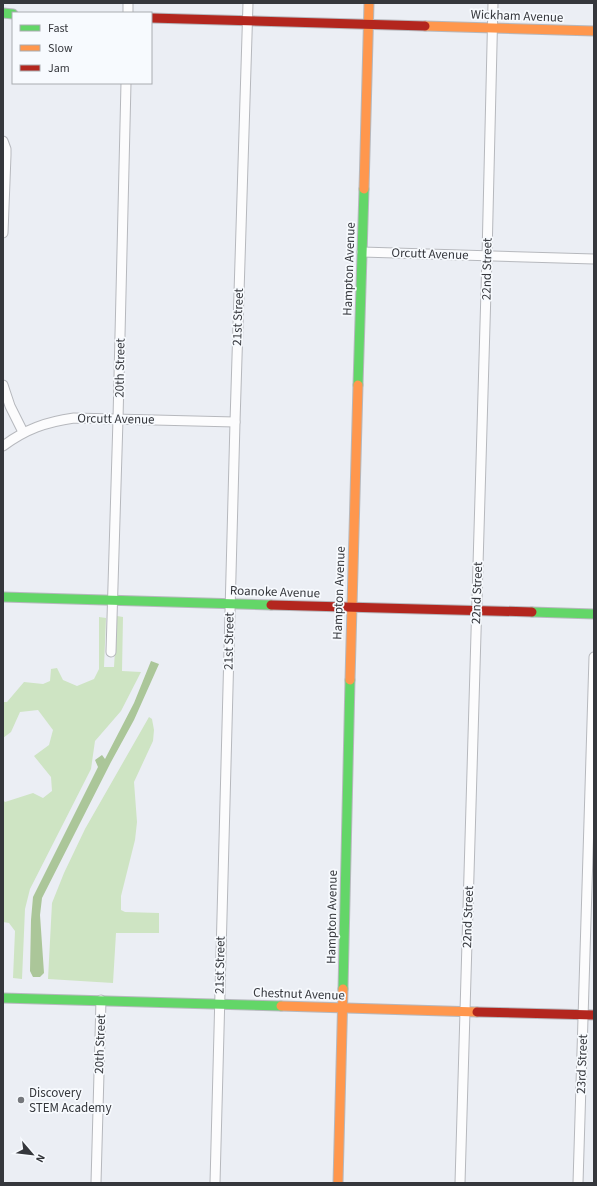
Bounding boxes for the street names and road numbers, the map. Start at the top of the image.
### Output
street label: Wickham Avenue [470,5,564,27]
street label: Hampton Avenue [338,222,360,316]
street label: 22nd Street [477,237,497,300]
street label: Orcutt Avenue [391,244,469,264]
street label: 21st Street [228,287,248,346]
street label: 20th Street [110,337,130,398]
street label: Orcutt Avenue [77,409,155,429]
street label: Hampton Avenue [328,546,350,640]
street label: 22nd Street [467,561,487,625]
street label: Roanoke Avenue [230,581,320,603]
street label: 21st Street [219,611,239,670]
street label: Hampton Avenue [322,870,342,964]
street label: 22nd Street [458,885,478,949]
street label: 21st Street [210,935,230,994]
street label: Chestnut Avenue [253,983,345,1005]
street label: 20th Street [90,1013,110,1074]
street label: 23rd Street [572,1033,592,1094]

